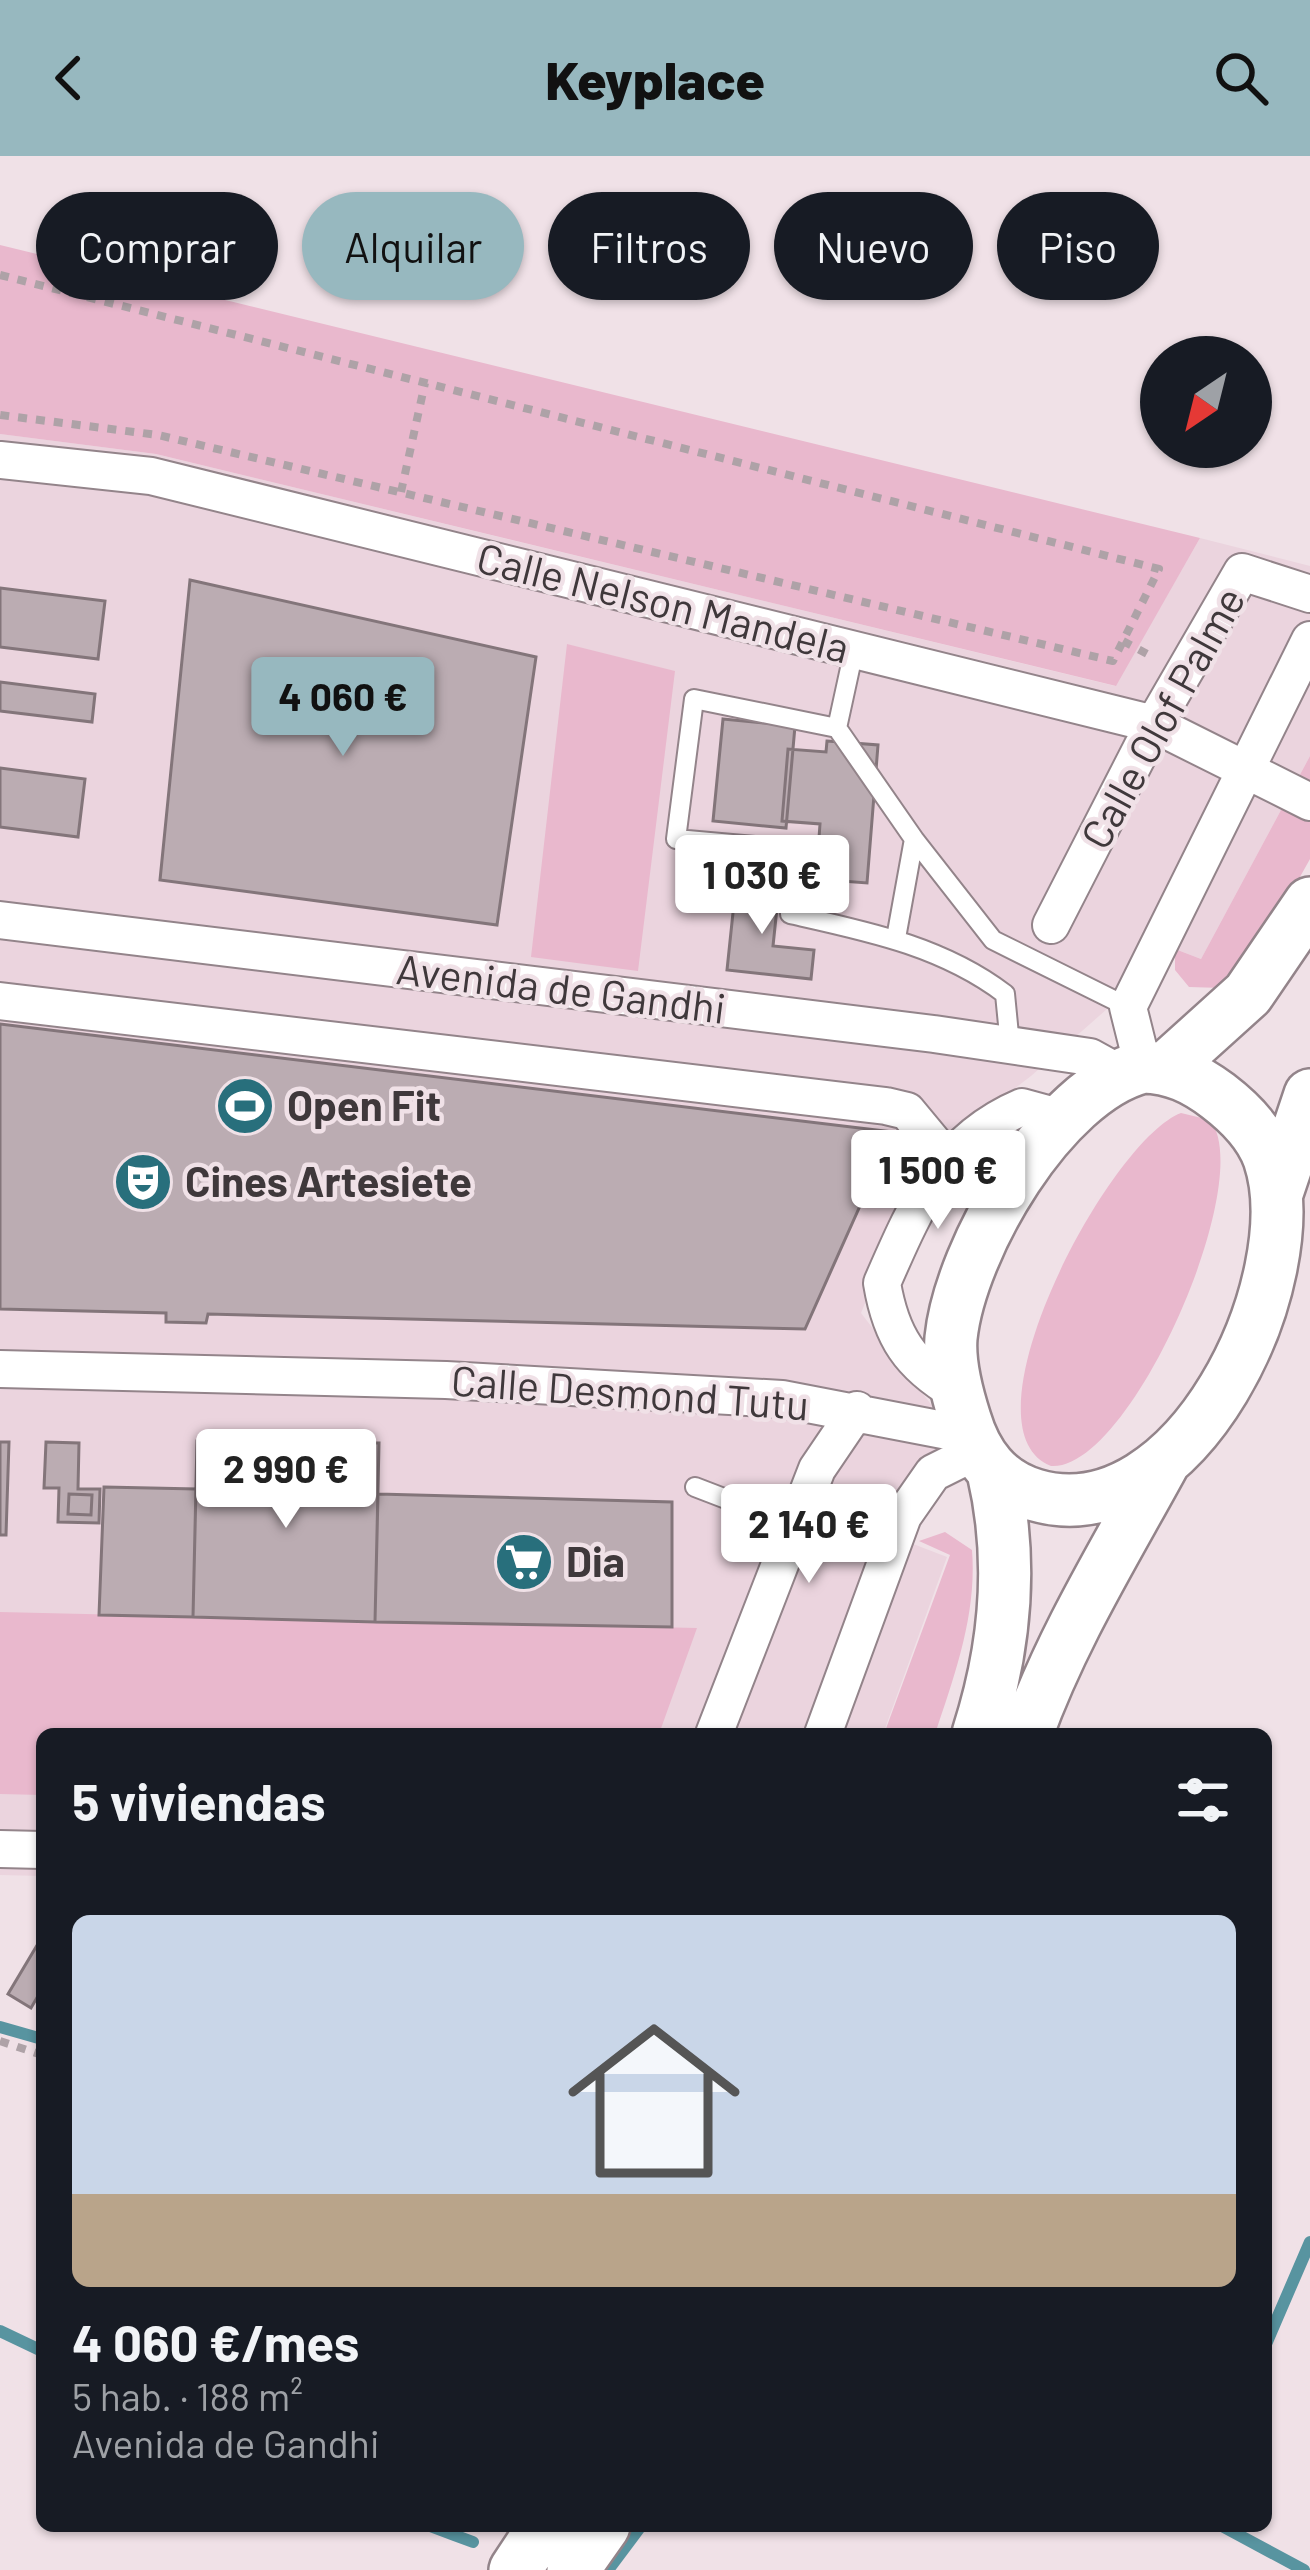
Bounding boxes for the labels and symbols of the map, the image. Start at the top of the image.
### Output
north arrow [1140,336,1272,468]
street label: Calle Nelson Mandela [472,531,855,671]
street label: Calle Olof Palme [1069,578,1254,857]
pin: 4 060 € [232,657,454,759]
pin: 1 030 € [651,835,873,937]
street label: Avenida de Gandhi [394,942,729,1032]
sports icon: Open Fit [214,1075,276,1137]
place label: Open Fit [287,1079,441,1129]
pin: 1 500 € [827,1130,1049,1232]
theatre icon: Cines Artesiete [112,1151,174,1213]
place label: Cines Artesiete [185,1155,472,1205]
street label: Calle Desmond Tutu [450,1354,811,1428]
pin: 2 990 € [175,1429,397,1531]
pin: 2 140 € [698,1484,920,1586]
supermarket icon: Dia [493,1531,555,1593]
place label: Dia [566,1535,625,1585]

